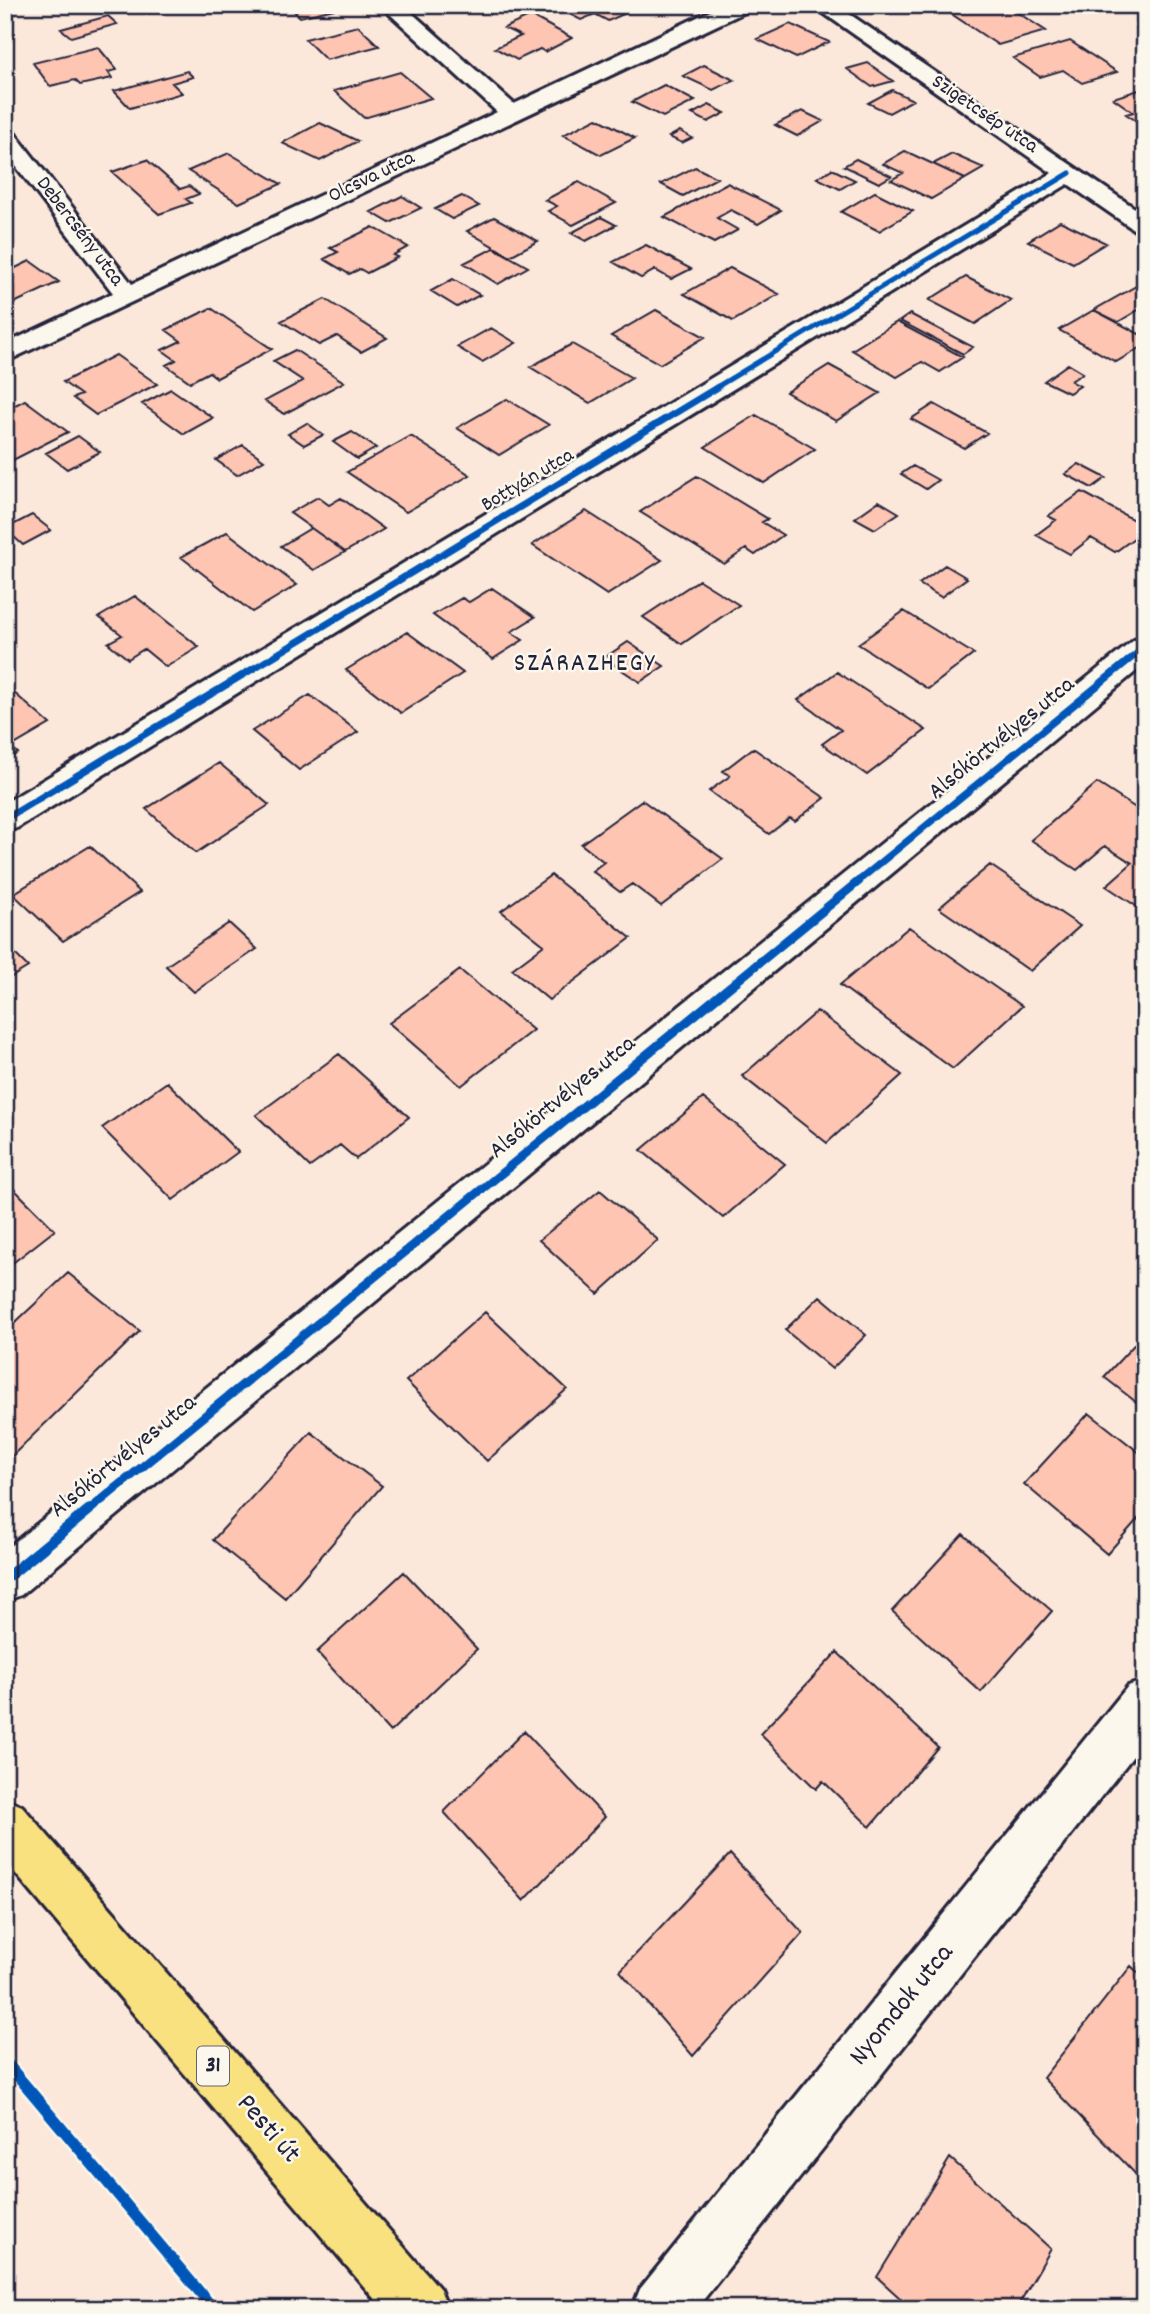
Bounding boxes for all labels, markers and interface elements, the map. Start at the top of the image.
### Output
street label: Szigetcsép utca [925,68,1044,163]
street label: Olcsva utca [324,144,421,212]
street label: Debercsény utca [28,171,131,294]
street label: Bottyán utca [476,441,581,520]
district label: SZÁRAZHEGY [514,646,656,683]
street label: Alsókörtvélyes utca [921,669,1083,809]
street label: Alsókörtvélyes utca [482,1028,644,1168]
street label: Alsókörtvélyes utca [43,1387,205,1527]
street label: Nyomdok utca [841,1936,965,2076]
road number: 31 [197,2047,229,2086]
street label: Pesti út [225,2086,309,2174]

